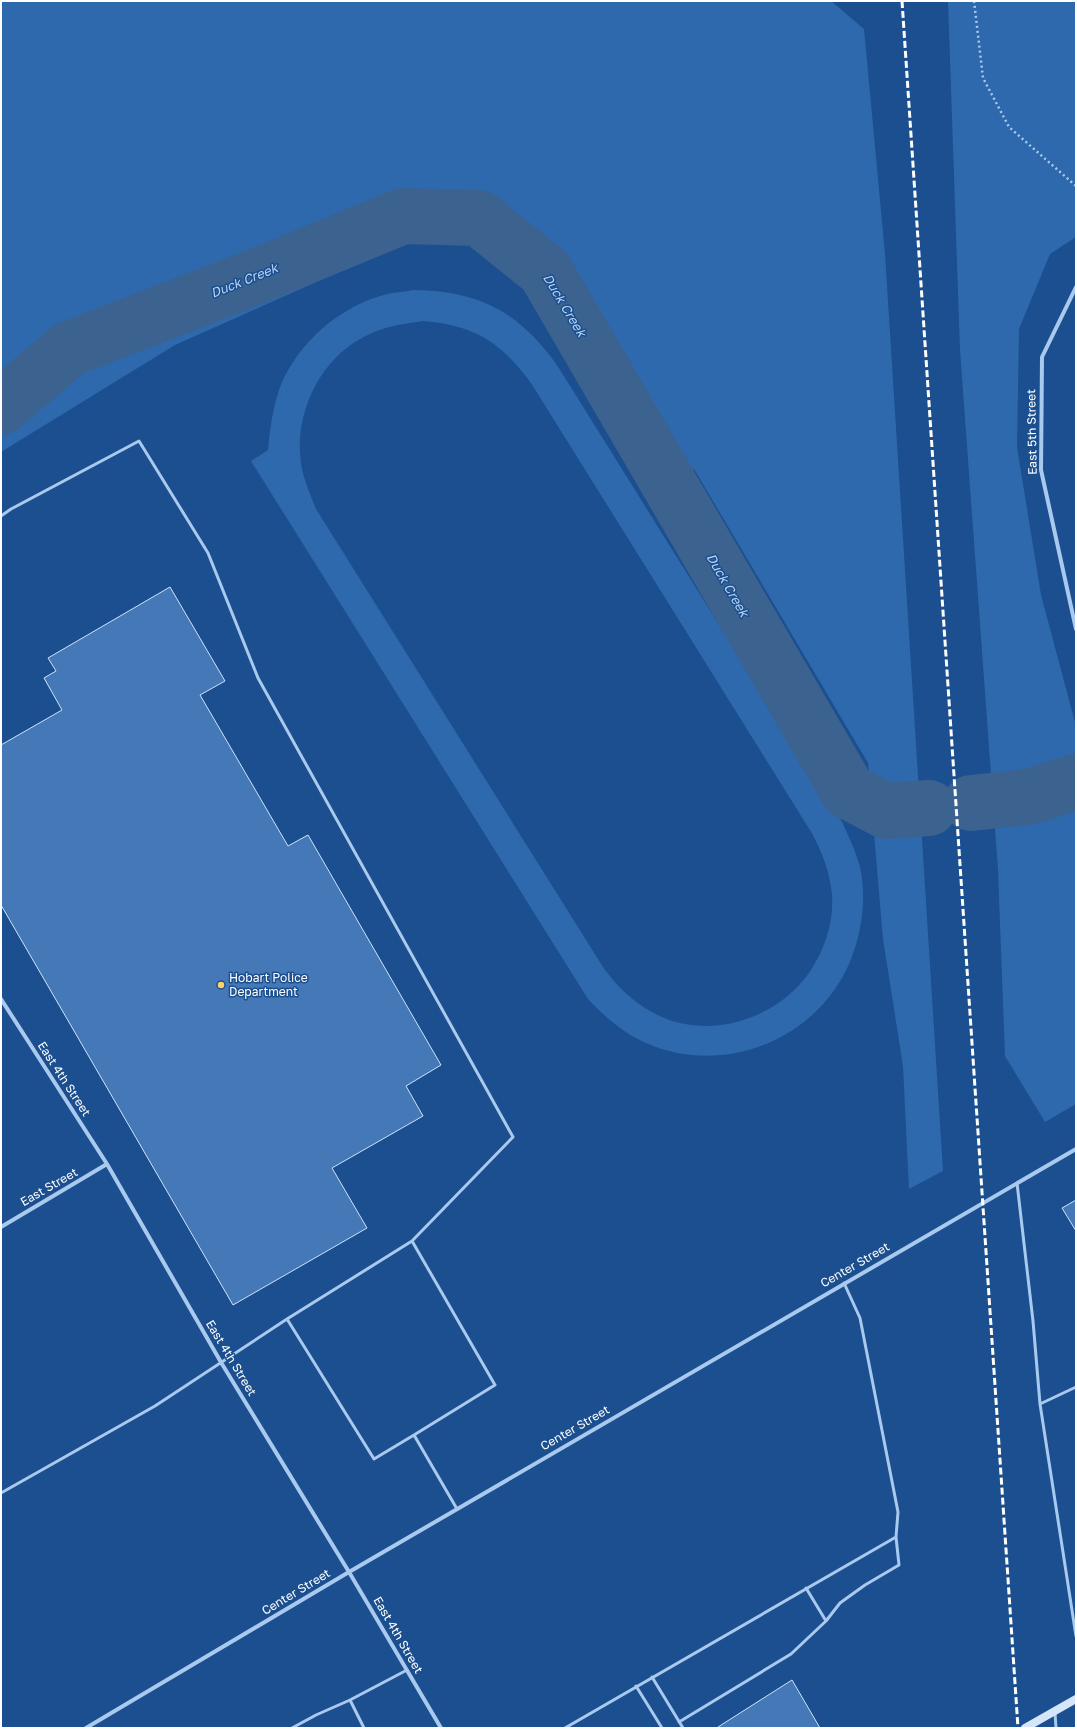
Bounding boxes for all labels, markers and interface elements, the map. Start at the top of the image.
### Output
water label: Duck Creek [208,259,281,301]
water label: Duck Creek [540,271,591,341]
street label: East 5th Street [1023,389,1040,475]
water label: Duck Creek [703,550,753,621]
place label: Hobart Police Department [229,970,308,999]
marker: Hobart Police Department [216,980,226,990]
street label: East 4th Street [35,1039,94,1119]
street label: East Street [17,1164,80,1209]
street label: Center Street [818,1239,892,1290]
street label: East 4th Street [203,1317,260,1399]
street label: Center Street [538,1402,612,1453]
street label: Center Street [259,1565,333,1618]
street label: East 4th Street [370,1594,427,1676]

